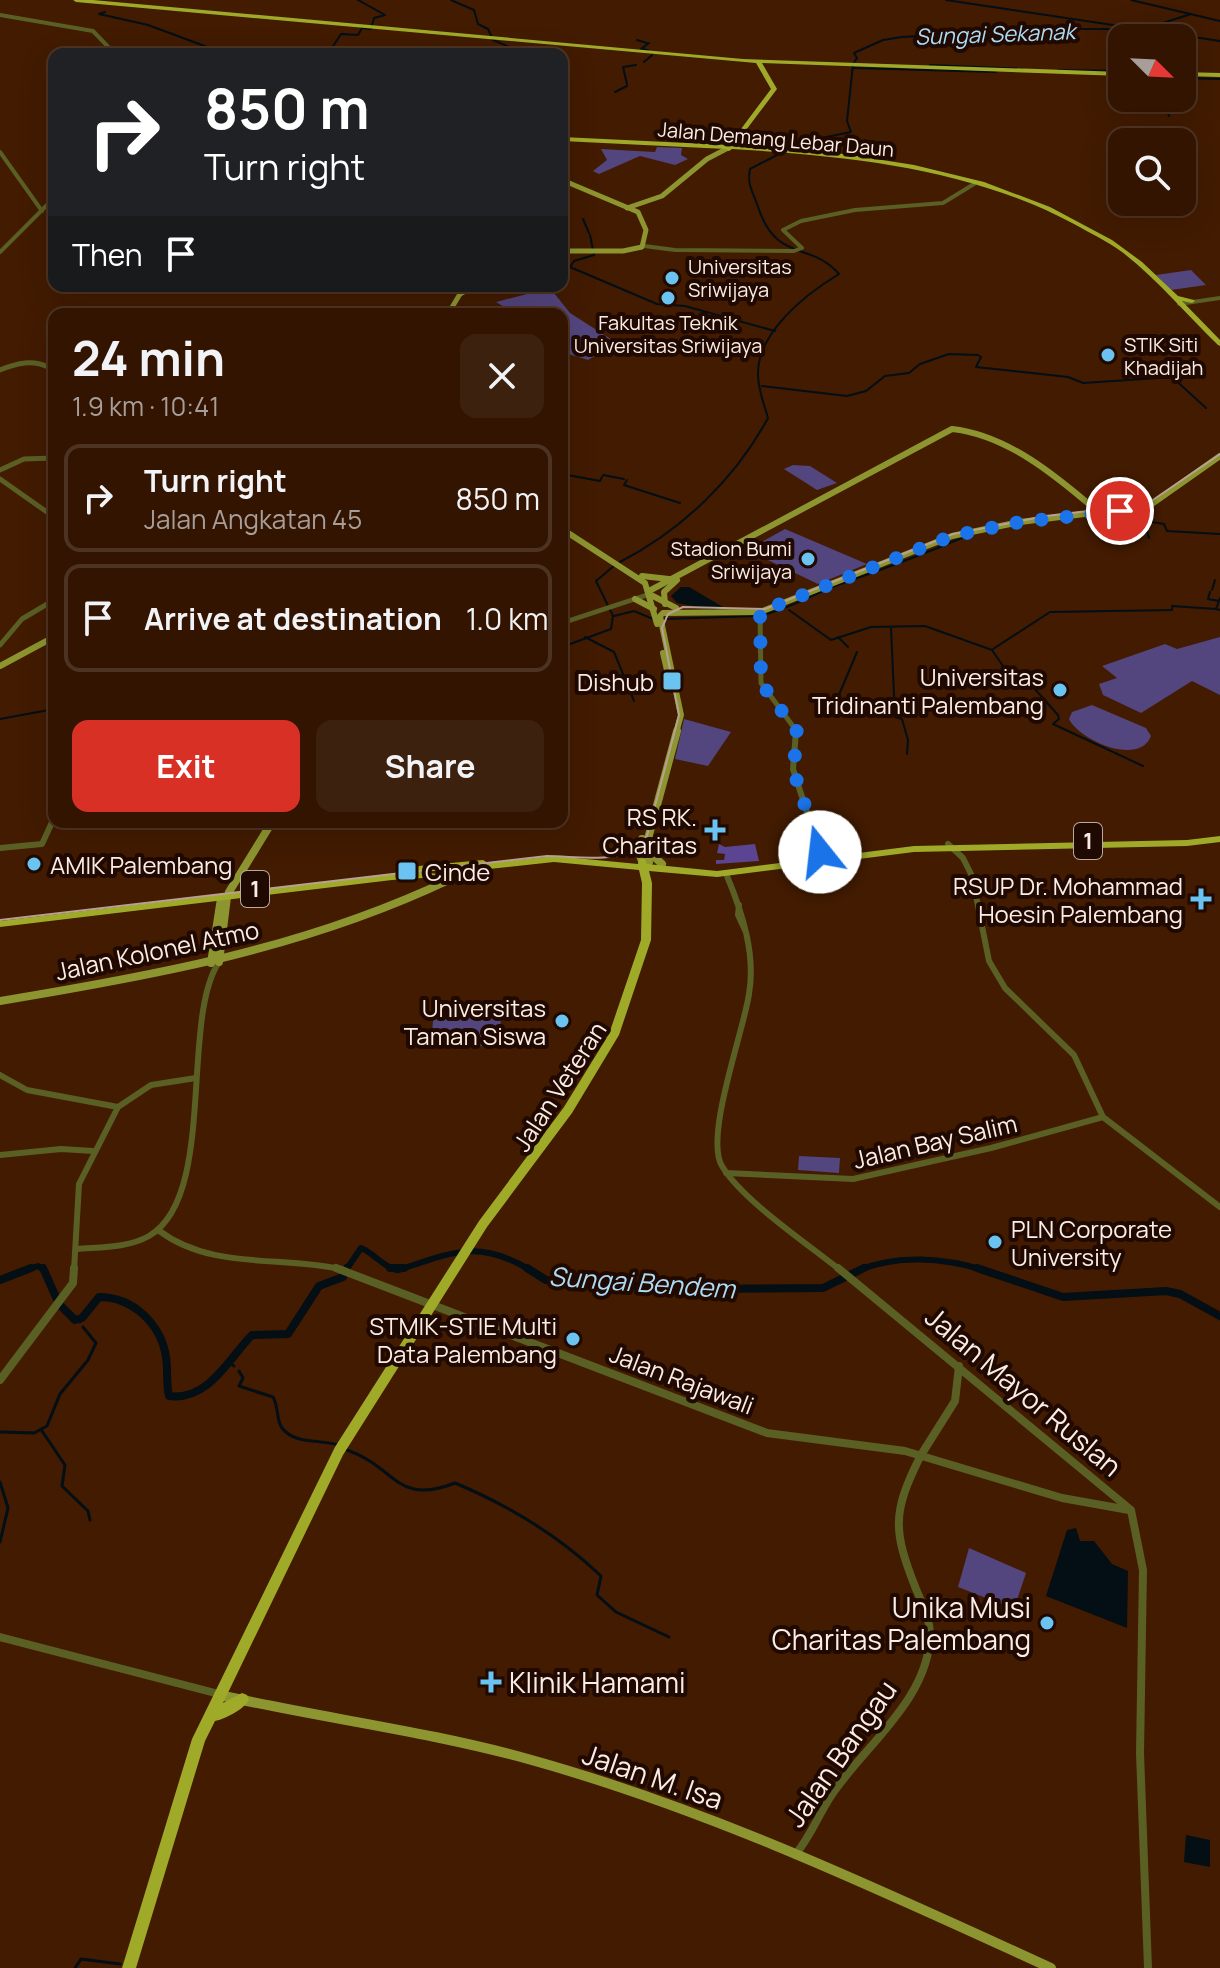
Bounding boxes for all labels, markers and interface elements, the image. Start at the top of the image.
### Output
water label: Sungai Sekanak [914,16,1079,52]
north arrow [1108,24,1196,112]
map controls [1108,24,1196,216]
text: 850 m [204,69,370,146]
icon: right [72,80,176,184]
street label: Jalan Demang Lebar Daun [657,115,895,163]
button: search [1108,128,1196,216]
text: Turn right [204,142,365,191]
icon: arrive [159,232,203,276]
text: Then [72,234,143,275]
place label: Universitas Sriwijaya [688,253,792,303]
marker: Universitas Sriwijaya [663,269,681,287]
marker: Fakultas Teknik Universitas Sriwijaya [659,289,677,307]
place label: Fakultas Teknik Universitas Sriwijaya [574,309,762,359]
text: 24 min [72,325,225,390]
place label: STIK Siti Khadijah [1124,331,1203,381]
button: close [460,334,544,418]
marker: STIK Siti Khadijah [1099,346,1117,364]
text: 1.9 km · 10:41 [72,388,220,424]
text: Turn right [144,460,287,501]
icon: right [76,476,120,520]
pin [1086,477,1154,545]
text: 850 m [456,478,540,519]
icon: arrive [1098,489,1142,533]
text: Jalan Angkatan 45 [144,501,362,537]
place label: Stadion Bumi Sriwijaya [671,535,792,585]
marker: Stadion Bumi Sriwijaya [799,550,817,568]
icon: arrive [76,596,120,640]
text: Arrive at destination [144,598,442,639]
text: 1.0 km [466,598,549,639]
place label: Universitas Tridinanti Palembang [812,660,1044,721]
place label: Dishub [577,665,654,698]
marker: Dishub [661,670,683,692]
marker: Universitas Tridinanti Palembang [1051,681,1069,699]
button: Exit [72,720,300,812]
button: Share [316,720,544,812]
place label: RS RK. Charitas [602,800,697,861]
position arrow [778,810,862,894]
marker: RS RK. Charitas [704,819,726,841]
road number: 1 [1074,823,1102,859]
place label: AMIK Palembang [50,848,232,881]
marker: AMIK Palembang [25,855,43,873]
place label: Cinde [425,855,490,888]
marker: Cinde [396,860,418,882]
place label: RSUP Dr. Mohammad Hoesin Palembang [953,869,1183,930]
road number: 1 [241,871,269,907]
marker: RSUP Dr. Mohammad Hoesin Palembang [1190,888,1212,910]
street label: Jalan Kolonel Atmo [52,912,262,988]
place label: Universitas Taman Siswa [404,991,546,1052]
marker: Universitas Taman Siswa [553,1012,571,1030]
street label: Jalan Veteran [505,1015,613,1157]
street label: Jalan Bay Salim [850,1106,1020,1176]
place label: PLN Corporate University [1011,1212,1172,1273]
marker: PLN Corporate University [986,1233,1004,1251]
water label: Sungai Bendem [548,1258,738,1307]
street label: Jalan Mayor Ruslan [918,1298,1130,1484]
place label: STMIK-STIE Multi Data Palembang [369,1309,557,1370]
marker: STMIK-STIE Multi Data Palembang [564,1330,582,1348]
street label: Jalan Rajawali [605,1336,759,1422]
place label: Unika Musi Charitas Palembang [772,1588,1031,1658]
marker: Unika Musi Charitas Palembang [1038,1614,1056,1632]
place label: Klinik Hamami [509,1663,686,1701]
marker: Klinik Hamami [480,1671,502,1693]
street label: Jalan Bangau [775,1672,905,1834]
street label: Jalan M. Isa [578,1734,728,1818]

